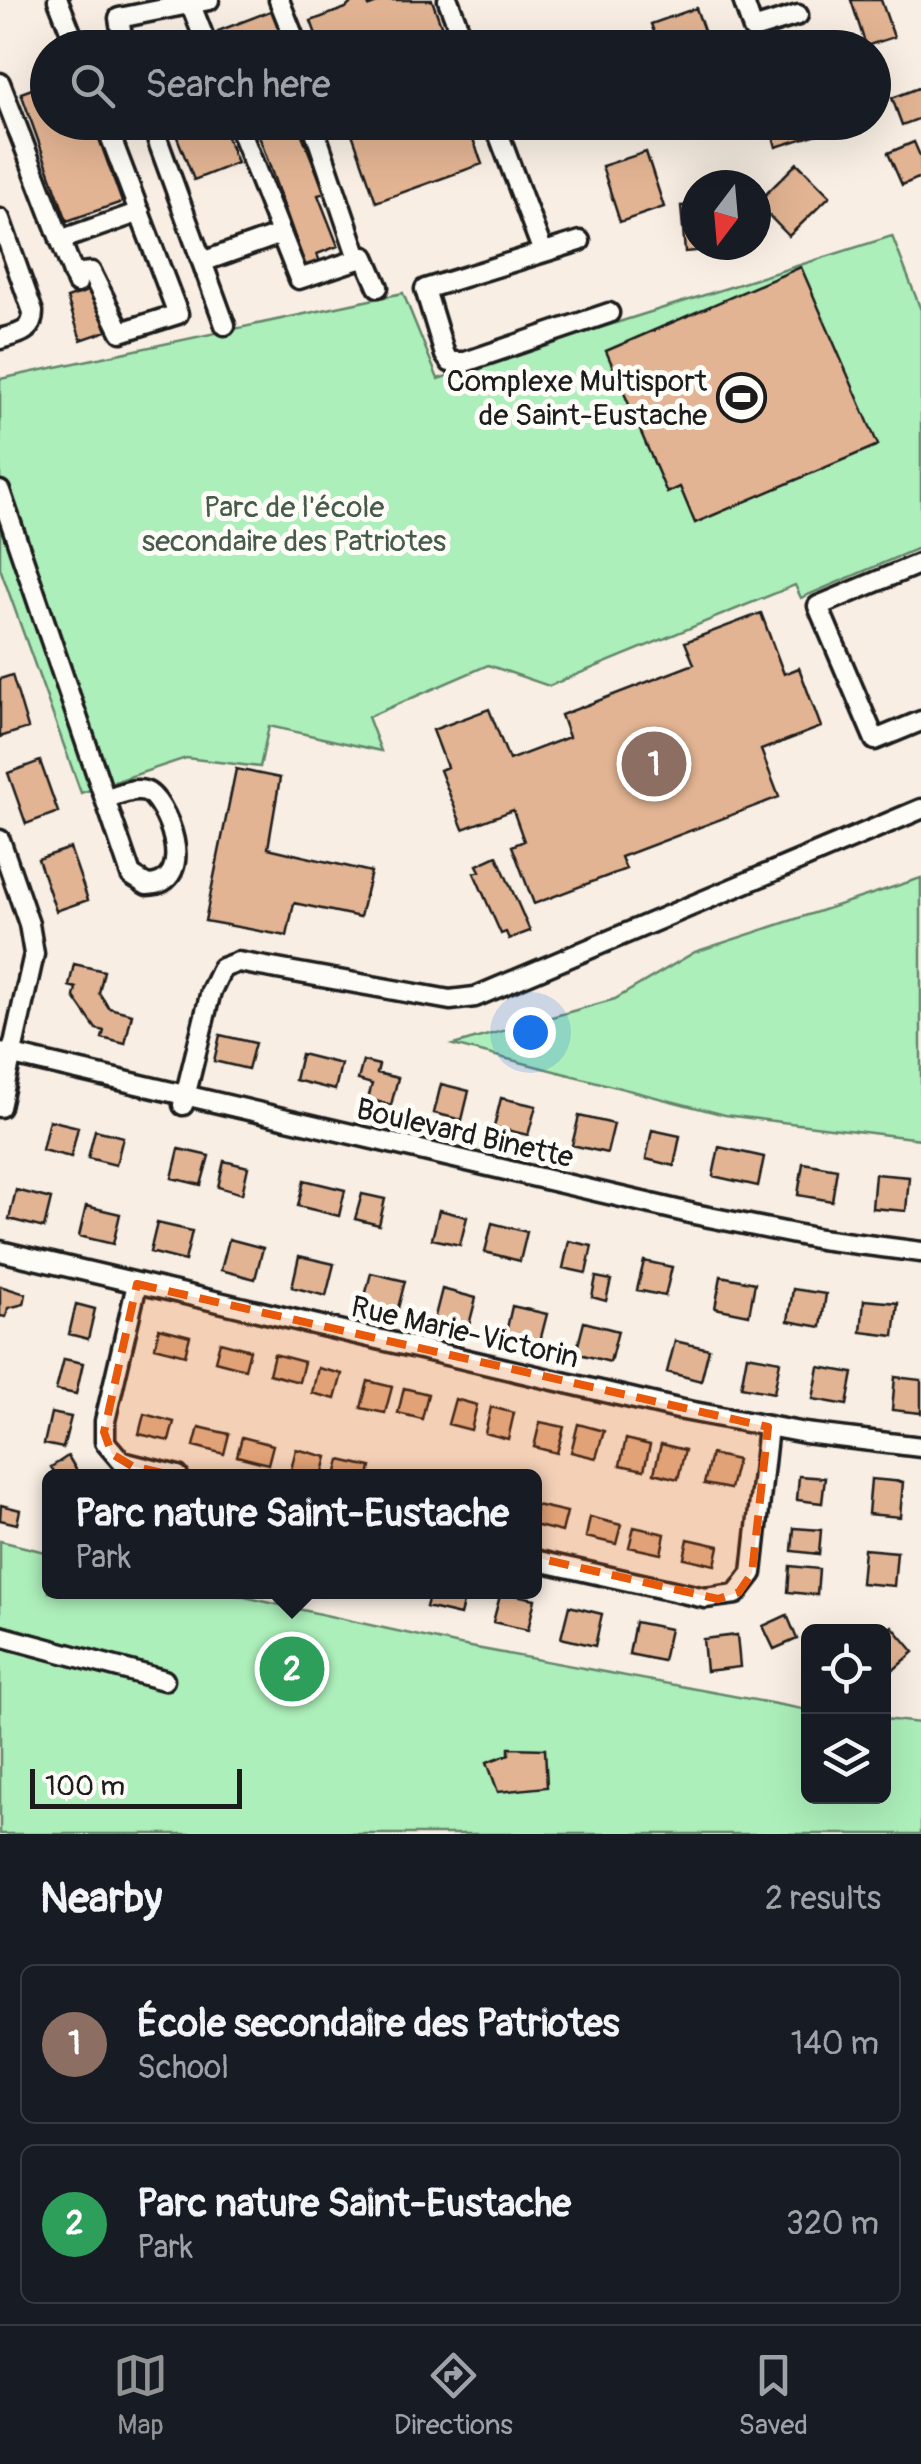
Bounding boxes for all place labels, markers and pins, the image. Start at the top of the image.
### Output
place label: Complexe Multisport de Saint-Eustache [447,363,708,434]
sports icon: Complexe Multisport de Saint-Eustache [716,372,768,424]
pin: 1 [622,726,686,802]
pin: 2 [260,1632,324,1706]

